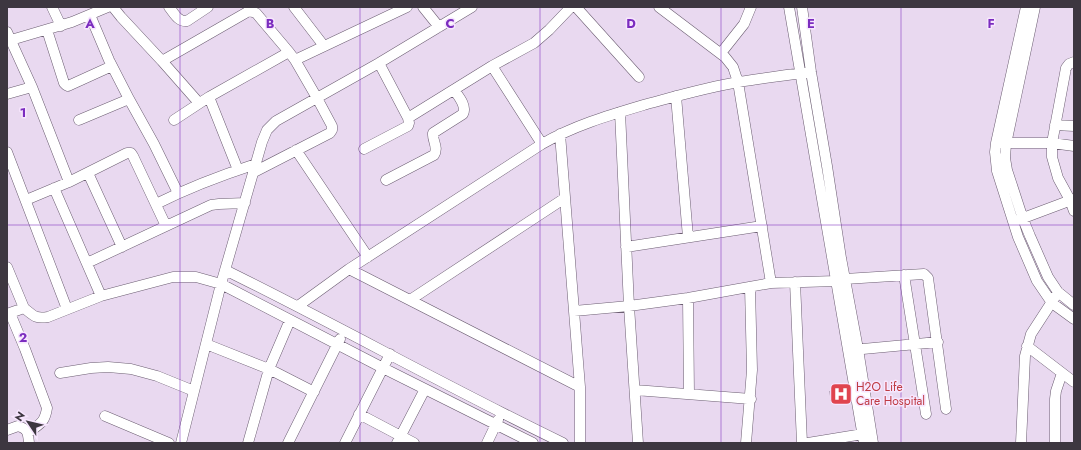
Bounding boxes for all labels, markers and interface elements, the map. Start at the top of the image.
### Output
text: A [84,14,95,33]
text: B [266,14,275,33]
text: C [445,14,455,33]
text: D [626,14,636,33]
text: E [807,14,815,33]
text: F [987,14,995,33]
text: 1 [20,103,26,122]
text: 2 [19,328,27,347]
place label: H2O Life Care Hospital [856,378,925,410]
hospital icon: H2O Life Care Hospital [828,381,854,407]
north arrow [8,402,48,442]
text: N [11,408,29,424]

